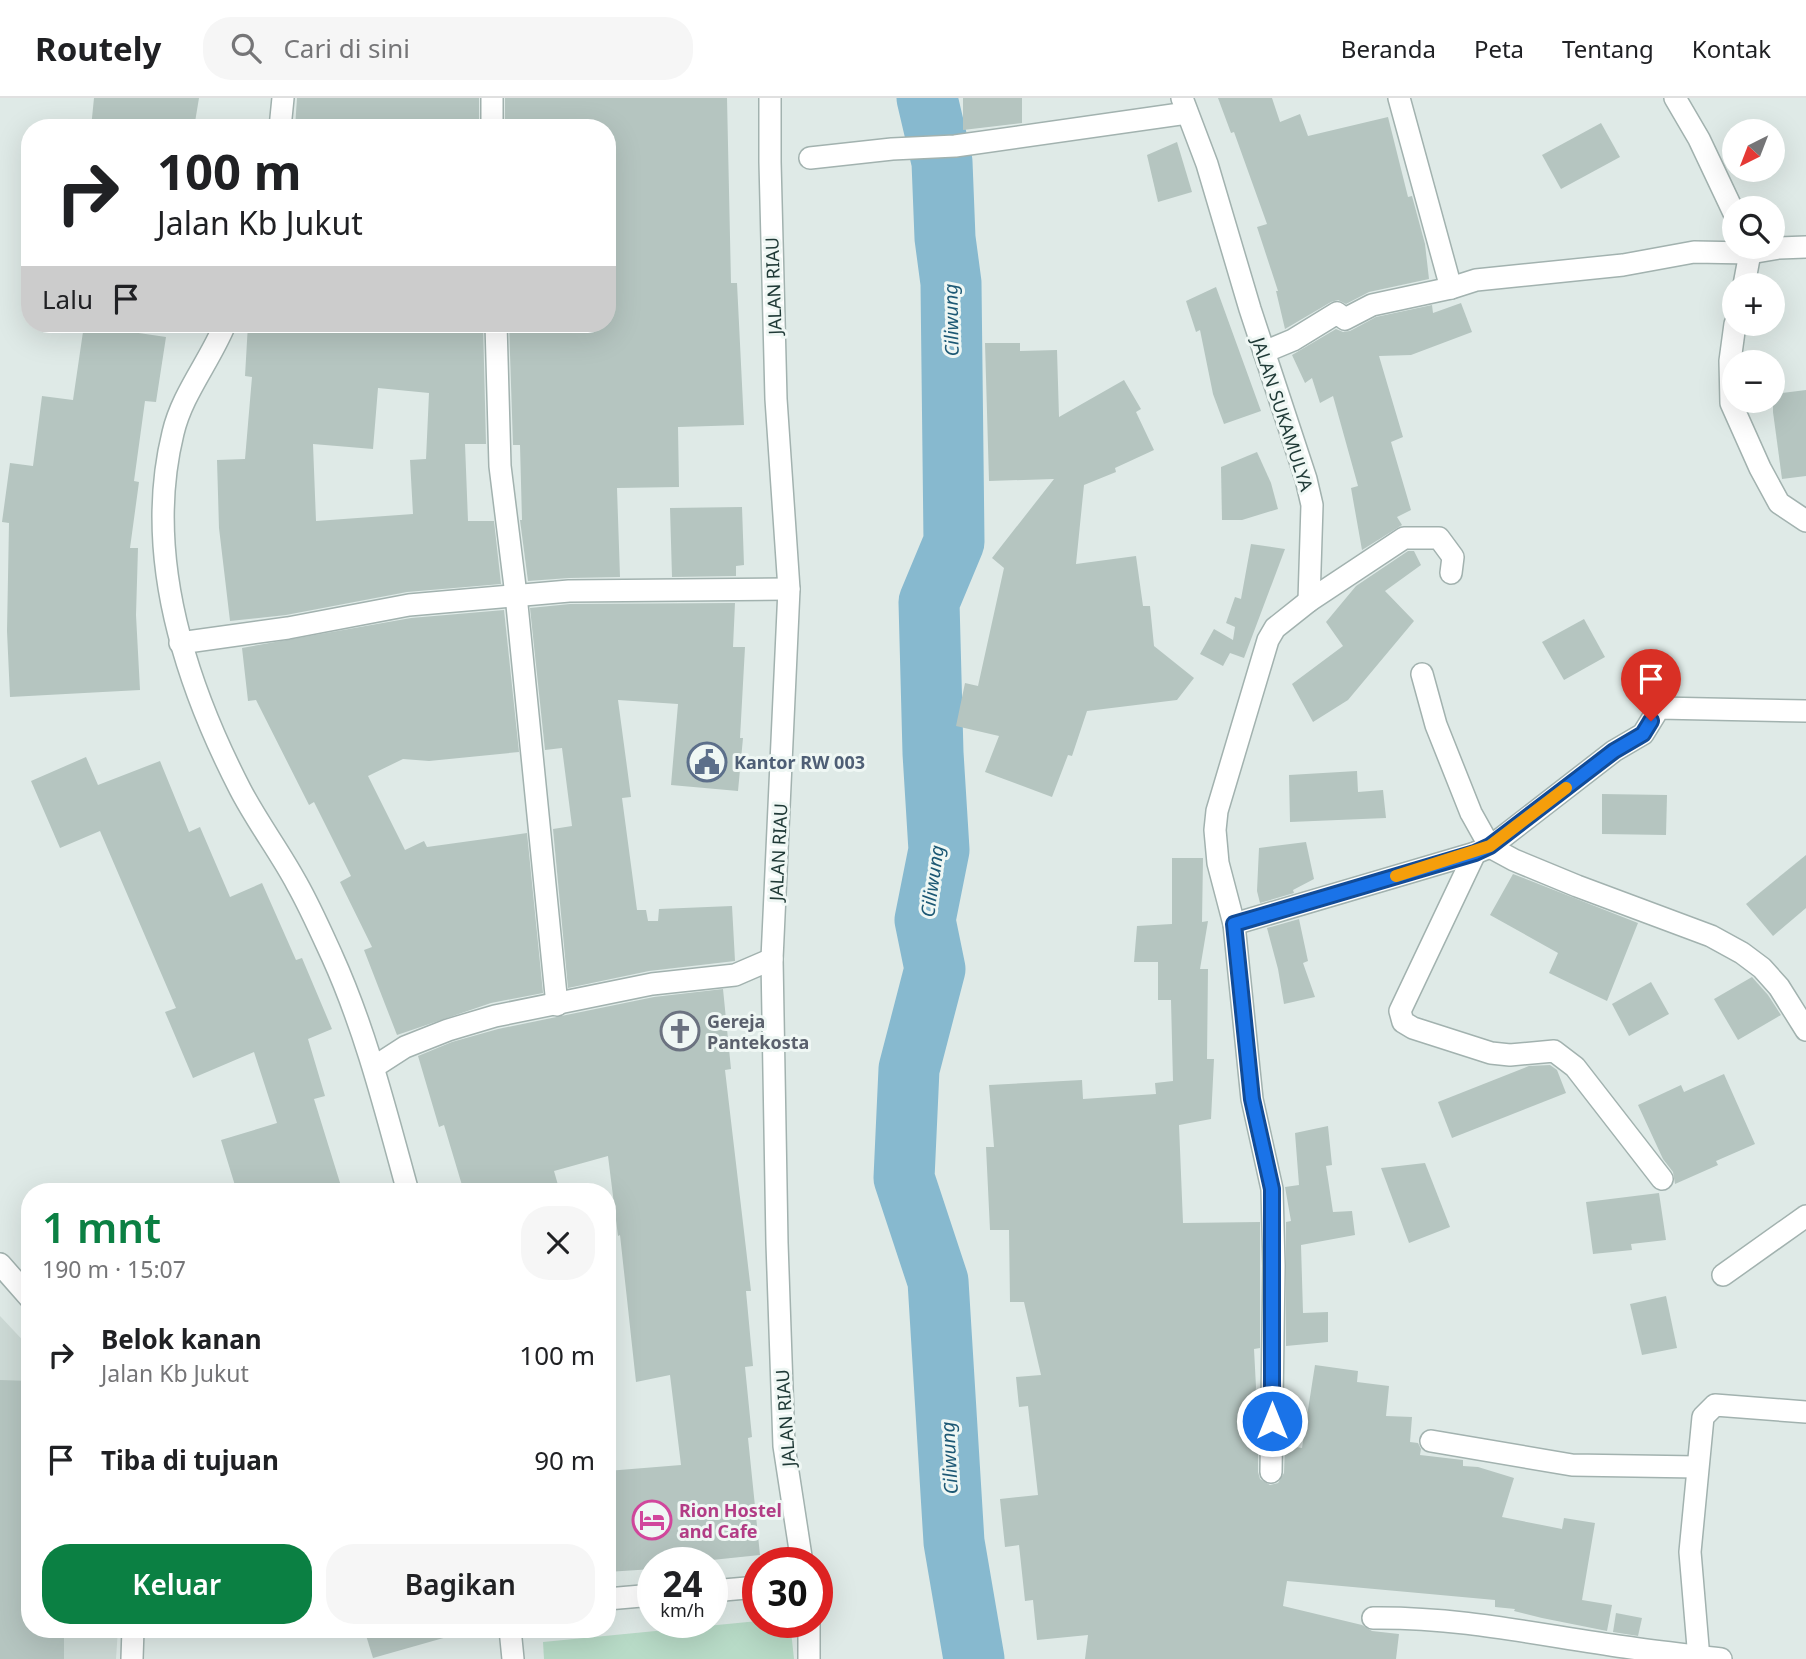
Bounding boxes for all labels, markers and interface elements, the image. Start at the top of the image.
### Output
search box [203,17,693,80]
text: Routely [35,26,161,71]
icon: search [227,29,265,67]
text: Cari di sini [283,30,410,66]
text: Beranda [1341,32,1436,65]
text: Peta [1474,32,1524,65]
text: Tentang [1562,32,1654,65]
text: Kontak [1692,32,1771,65]
north arrow [1722,119,1785,182]
map controls [1722,119,1785,413]
text: 100 m [157,138,302,204]
icon: right [42,147,133,238]
button: search [1722,196,1785,259]
text: Jalan Kb Jukut [157,201,363,244]
street label: JALAN RIAU [759,237,787,337]
button: + [1722,273,1785,336]
icon: arrive [107,280,145,318]
text: Lalu [42,281,93,317]
water label: Ciliwung [937,283,965,357]
street label: JALAN SUKAMULYA [1246,332,1319,494]
button: − [1722,350,1785,413]
pin [1621,649,1681,721]
icon: arrive [1632,660,1670,698]
public building icon: Kantor RW 003 [686,741,728,783]
place label: Kantor RW 003 [734,750,865,774]
street label: JALAN RIAU [763,803,793,903]
water label: Ciliwung [914,843,950,919]
place label: Gereja Pantekosta [707,1009,809,1054]
church icon: Gereja Pantekosta [659,1010,701,1052]
text: 1 mnt [42,1198,161,1255]
button: close [521,1206,595,1280]
text: 190 m · 15:07 [42,1253,186,1285]
text: Belok kanan [101,1321,262,1357]
icon: right [42,1336,80,1374]
text: 100 m [519,1337,595,1373]
text: Jalan Kb Jukut [101,1357,249,1389]
street label: JALAN RIAU [770,1368,801,1470]
position arrow [1235,1384,1309,1458]
water label: Ciliwung [934,1421,964,1495]
icon: arrive [42,1441,80,1479]
text: Tiba di tujuan [101,1442,279,1478]
text: 90 m [534,1442,595,1478]
place label: Rion Hostel and Cafe [679,1498,782,1543]
hotel icon: Rion Hostel and Cafe [631,1499,673,1541]
button: Keluar [42,1544,312,1624]
button: Bagikan [326,1544,595,1624]
speed limit sign: 30 [742,1547,833,1638]
text: 24 [662,1560,703,1607]
text: km/h [660,1598,705,1622]

